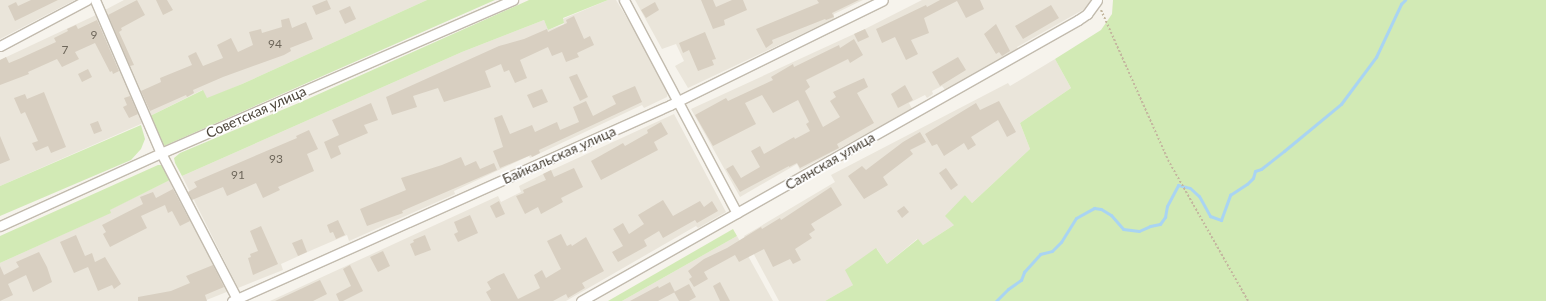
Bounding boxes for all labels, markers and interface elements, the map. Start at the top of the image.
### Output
house number: 9 [91,28,97,42]
house number: 94 [268,37,282,51]
house number: 7 [62,43,68,57]
street label: Советская улица [203,82,309,142]
street label: Байкальская улица [500,122,618,188]
street label: Саянская улица [782,129,878,193]
house number: 93 [269,152,283,166]
house number: 91 [231,168,245,182]

